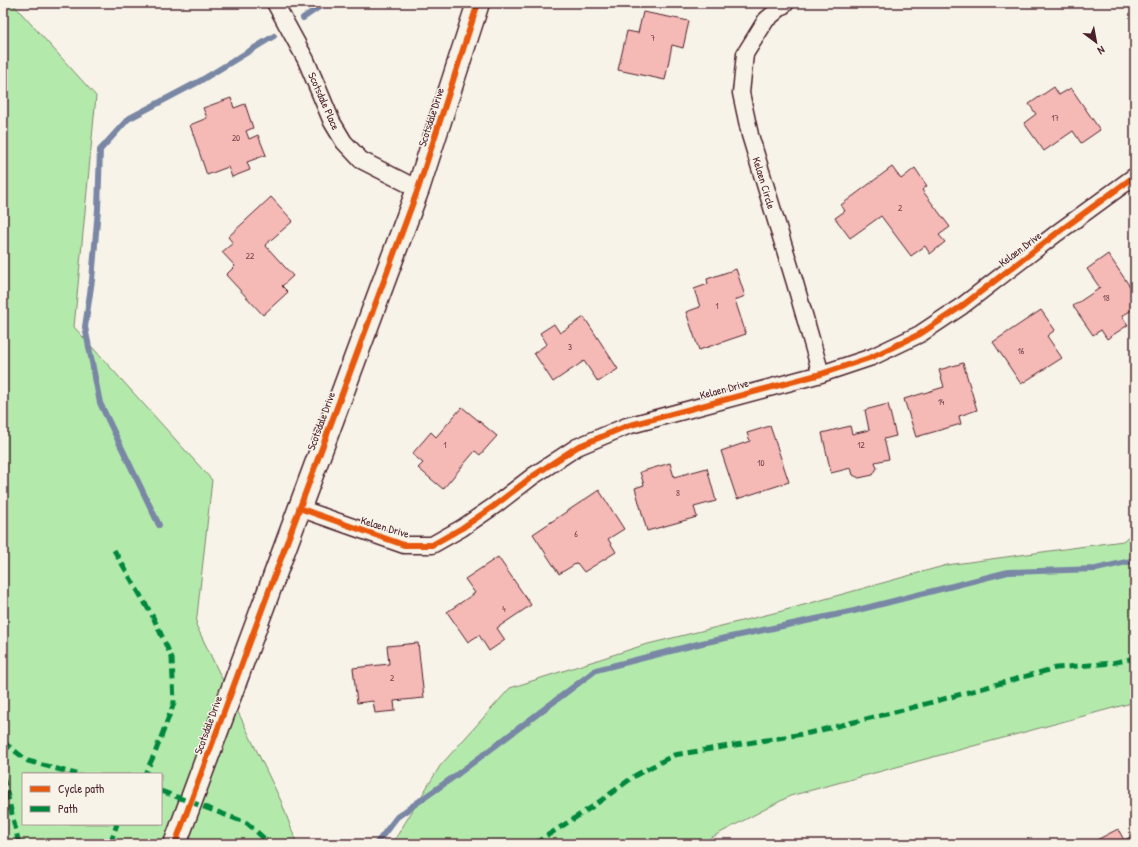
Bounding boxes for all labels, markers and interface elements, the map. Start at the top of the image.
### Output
north arrow [1076,22,1116,62]
house number: 7 [651,32,656,44]
text: N [1095,43,1107,58]
street label: Scotsdale Place [305,70,343,132]
street label: Scotsdale Drive [415,85,447,148]
house number: 17 [1051,112,1059,124]
house number: 20 [232,132,240,144]
street label: Kelaen Circle [749,155,779,211]
house number: 2 [898,202,903,214]
street label: Kelaen Drive [996,228,1045,270]
house number: 22 [246,250,255,262]
house number: 18 [1102,292,1110,304]
house number: 1 [715,300,719,312]
house number: 3 [568,341,572,353]
house number: 16 [1018,345,1025,357]
street label: Kelaen Drive [698,376,751,402]
street label: Scotsdale Drive [304,389,338,452]
house number: 14 [938,396,945,408]
house number: 1 [443,439,447,451]
house number: 12 [857,439,866,451]
house number: 10 [757,457,765,469]
house number: 8 [676,487,680,499]
street label: Kelaen Drive [359,513,412,541]
house number: 6 [574,528,578,540]
house number: 4 [502,603,506,615]
house number: 2 [390,672,395,684]
street label: Scotsdale Drive [191,693,225,756]
legend [22,773,162,825]
text: Cycle path [58,780,104,797]
text: Path [58,800,78,817]

